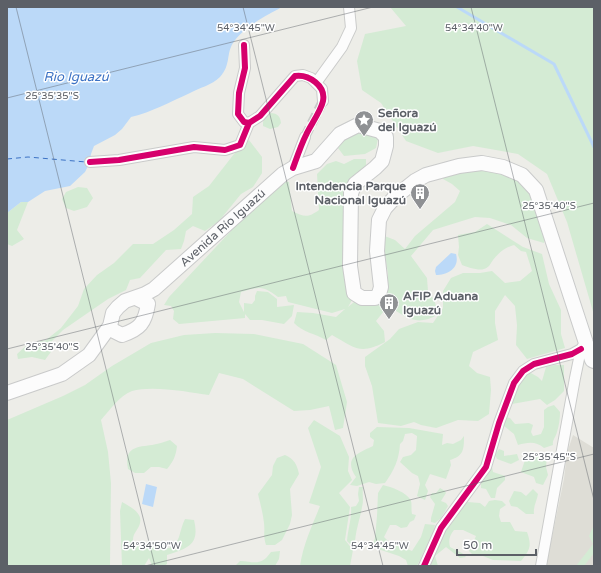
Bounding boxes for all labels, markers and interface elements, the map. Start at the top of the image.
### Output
text: 54°34'45"W [217,22,275,34]
text: 54°34'40"W [445,22,503,34]
water label: Rio Iguazú [43,69,110,85]
text: 25°35'35"S [25,90,79,102]
place label: Señora del Iguazú [378,106,437,135]
place icon: Señora del Iguazú [353,109,375,137]
place label: Intendencia Parque Nacional Iguazú [295,179,406,208]
building icon: Intendencia Parque Nacional Iguazú [409,182,431,210]
street label: Avenida Río Iguazú [177,186,268,269]
text: 25°35'40"S [522,200,576,212]
place label: AFIP Aduana Iguazú [403,289,479,318]
building icon: AFIP Aduana Iguazú [378,292,400,320]
text: 25°35'40"S [25,341,79,353]
text: 25°35'45"S [522,451,576,463]
scale bar [457,531,536,557]
text: 50 m [463,538,492,552]
text: 54°34'50"W [123,540,181,552]
text: 54°34'45"W [351,540,409,552]

